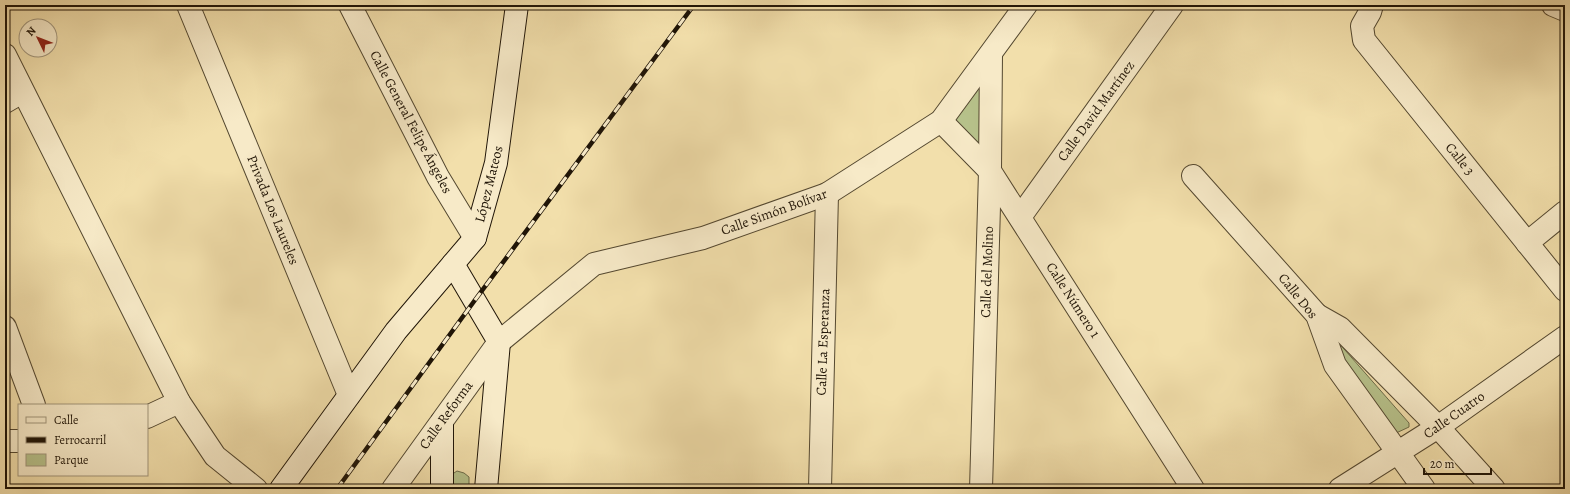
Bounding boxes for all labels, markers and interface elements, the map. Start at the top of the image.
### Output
north arrow [18,18,58,58]
text: N [23,23,39,40]
street label: Calle General Felipe Ángeles [365,47,457,197]
street label: Calle David Martínez [1053,57,1139,165]
street label: Calle 3 [1441,139,1479,179]
street label: López Mateos [470,144,508,224]
street label: Privada Los Laureles [242,152,304,268]
street label: Calle Simón Bolívar [718,184,830,240]
street label: Calle del Molino [976,226,998,318]
street label: Calle Número 1 [1041,259,1105,342]
street label: Calle Dos [1274,269,1322,323]
street label: Calle La Esperanza [812,287,834,396]
street label: Calle Reforma [415,376,478,453]
street label: Calle Cuatro [1420,387,1488,443]
legend [18,404,148,476]
text: Calle [54,412,78,428]
text: Ferrocarril [54,432,106,448]
scale bar [1424,450,1491,476]
text: Parque [54,452,89,468]
text: 20 m [1430,456,1454,472]

